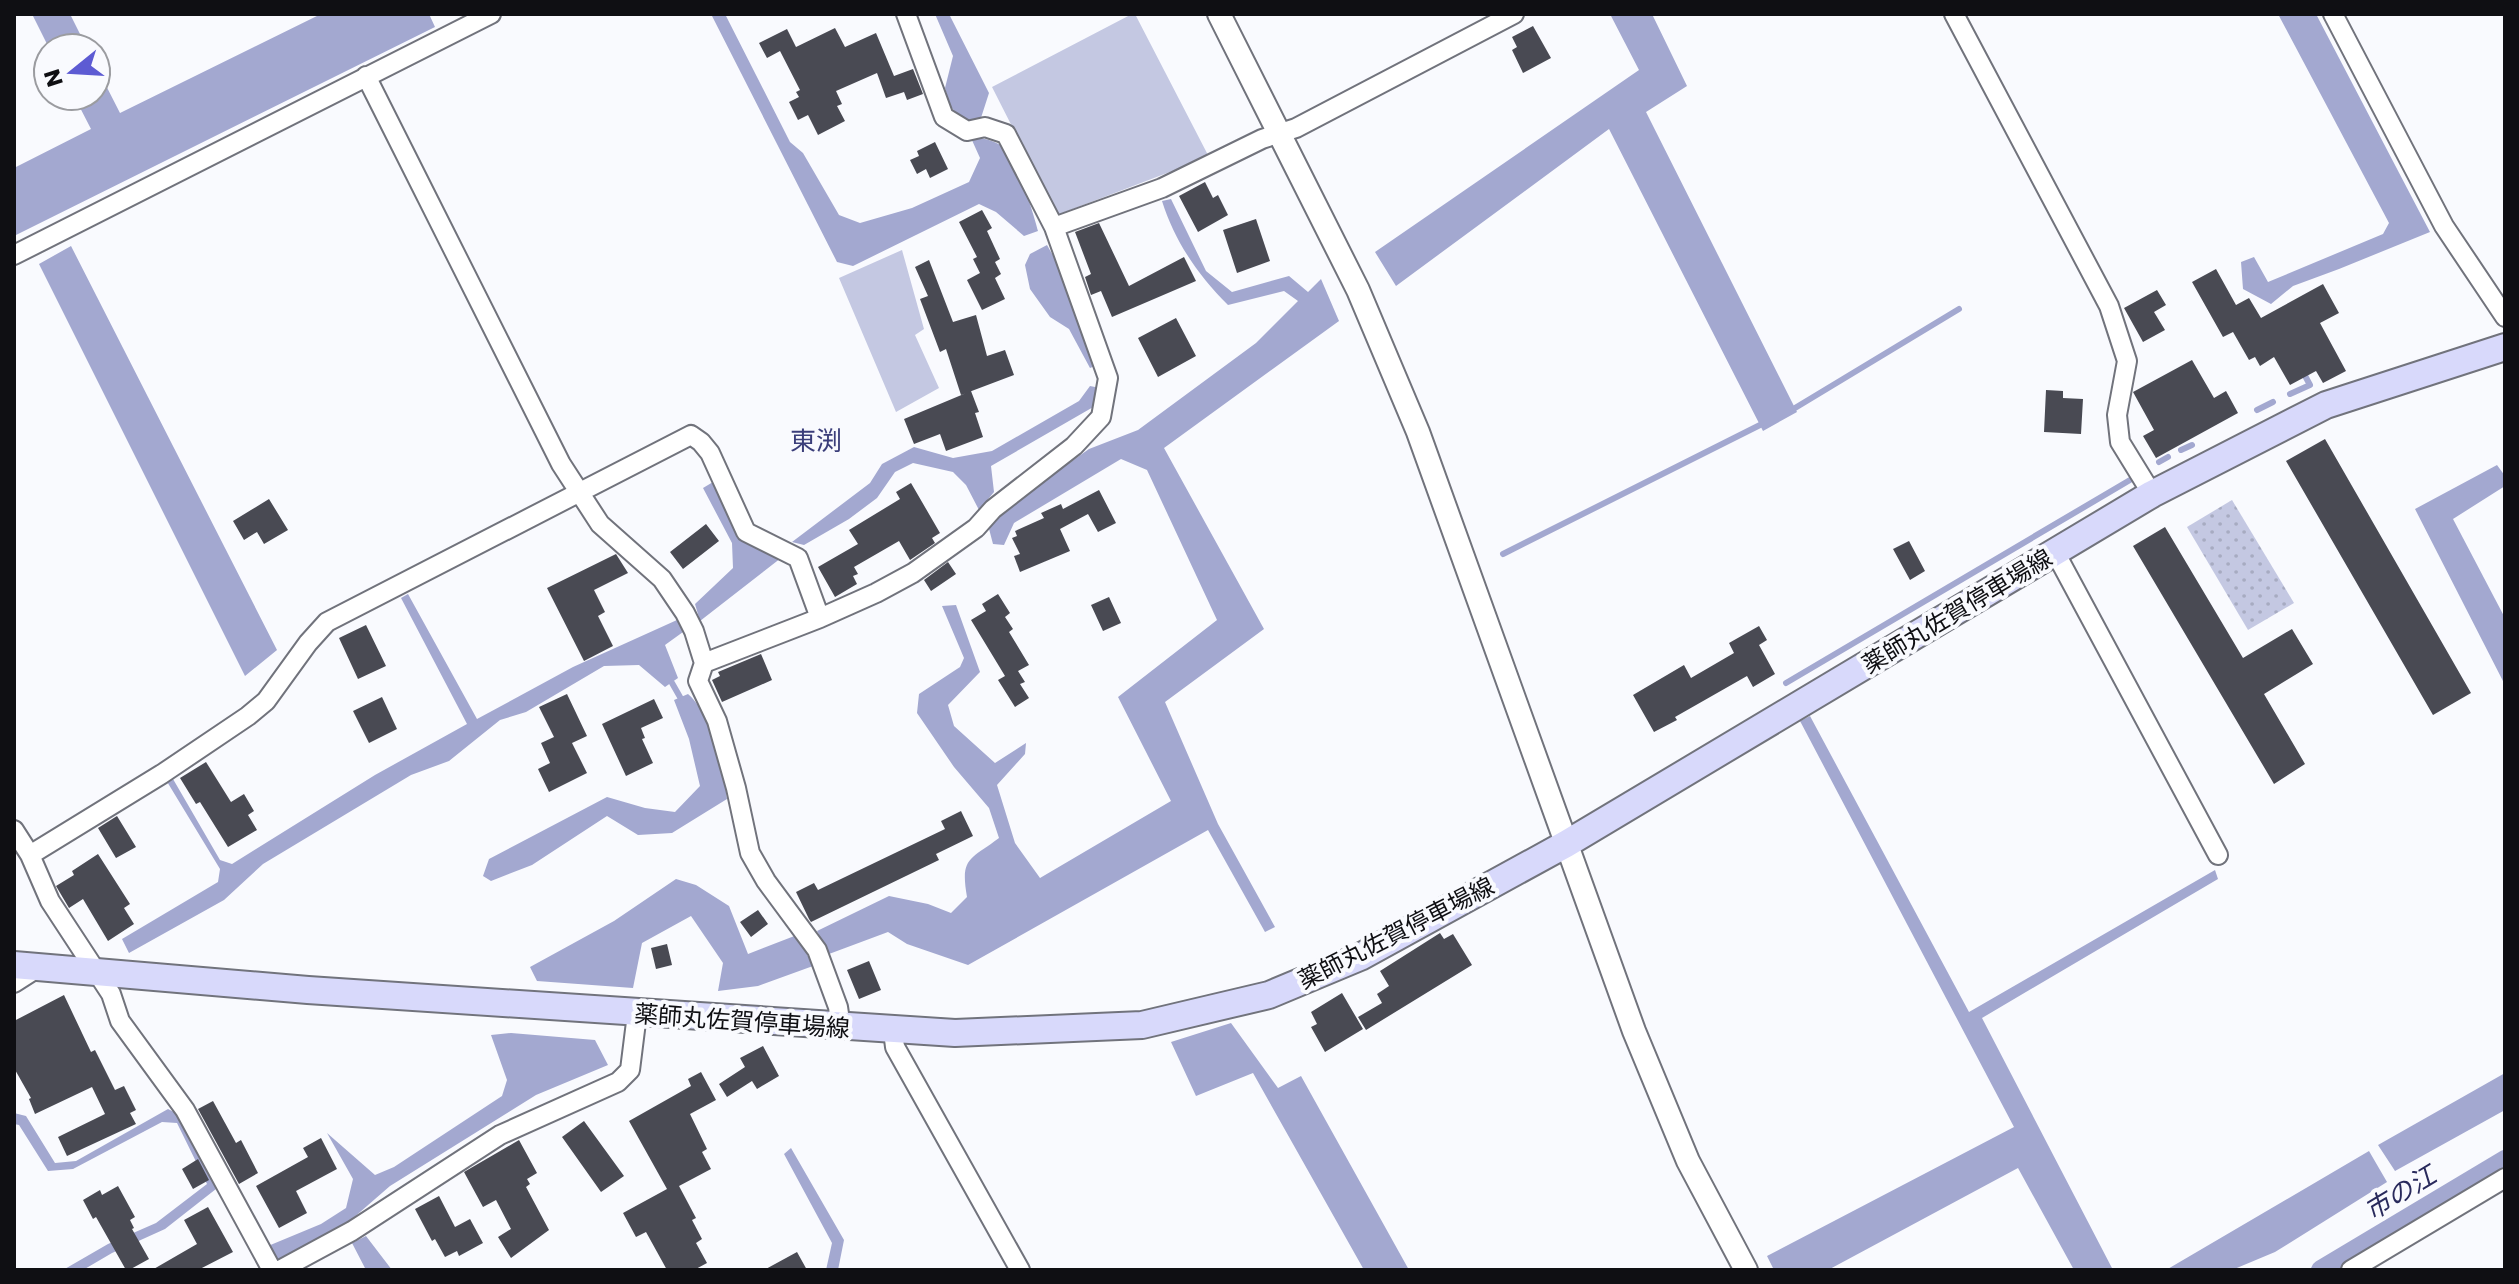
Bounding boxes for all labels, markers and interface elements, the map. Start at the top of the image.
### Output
north arrow [32,32,112,112]
text: N [36,65,71,91]
district label: 東渕 [790,423,842,459]
street label: 薬師丸佐賀停車場線 [1856,541,2058,681]
street label: 薬師丸佐賀停車場線 [1292,869,1500,997]
street label: 薬師丸佐賀停車場線 [633,997,851,1045]
water label: 市の江 [2357,1156,2445,1229]

